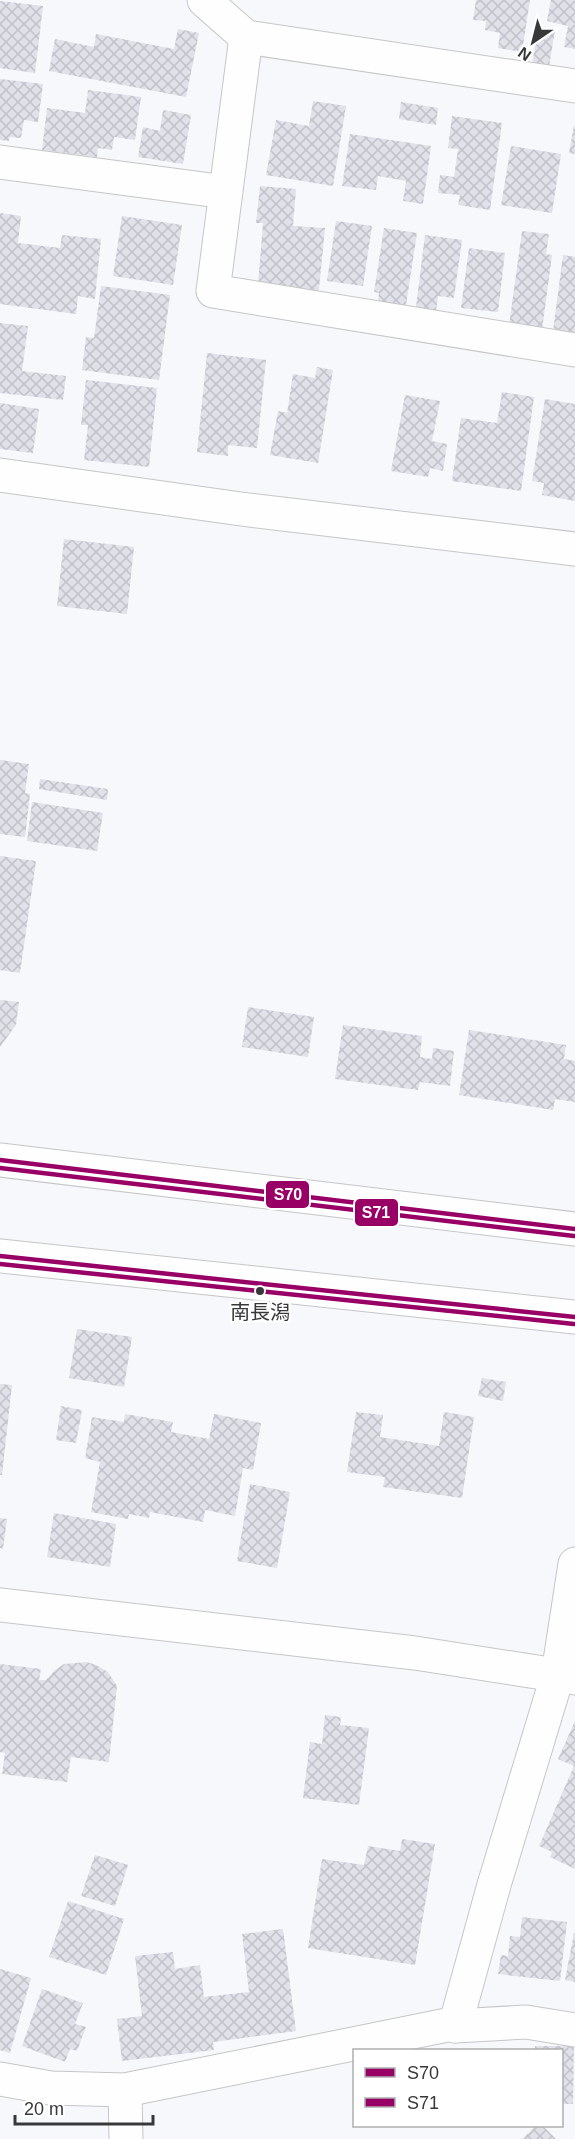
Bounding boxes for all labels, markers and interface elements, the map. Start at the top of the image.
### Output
north arrow [503,12,563,72]
text: N [515,44,534,64]
line badge: S70 [265,1180,310,1209]
text: S70 [274,1186,302,1203]
line badge: S71 [354,1198,399,1227]
text: S71 [362,1204,390,1221]
marker: 南長潟 [254,1285,266,1297]
place label: 南長潟 [230,1301,290,1323]
legend [353,2049,563,2127]
text: S70 [407,2063,439,2083]
scale bar [15,2088,153,2126]
text: S71 [407,2093,439,2113]
text: 20 m [24,2099,64,2119]

